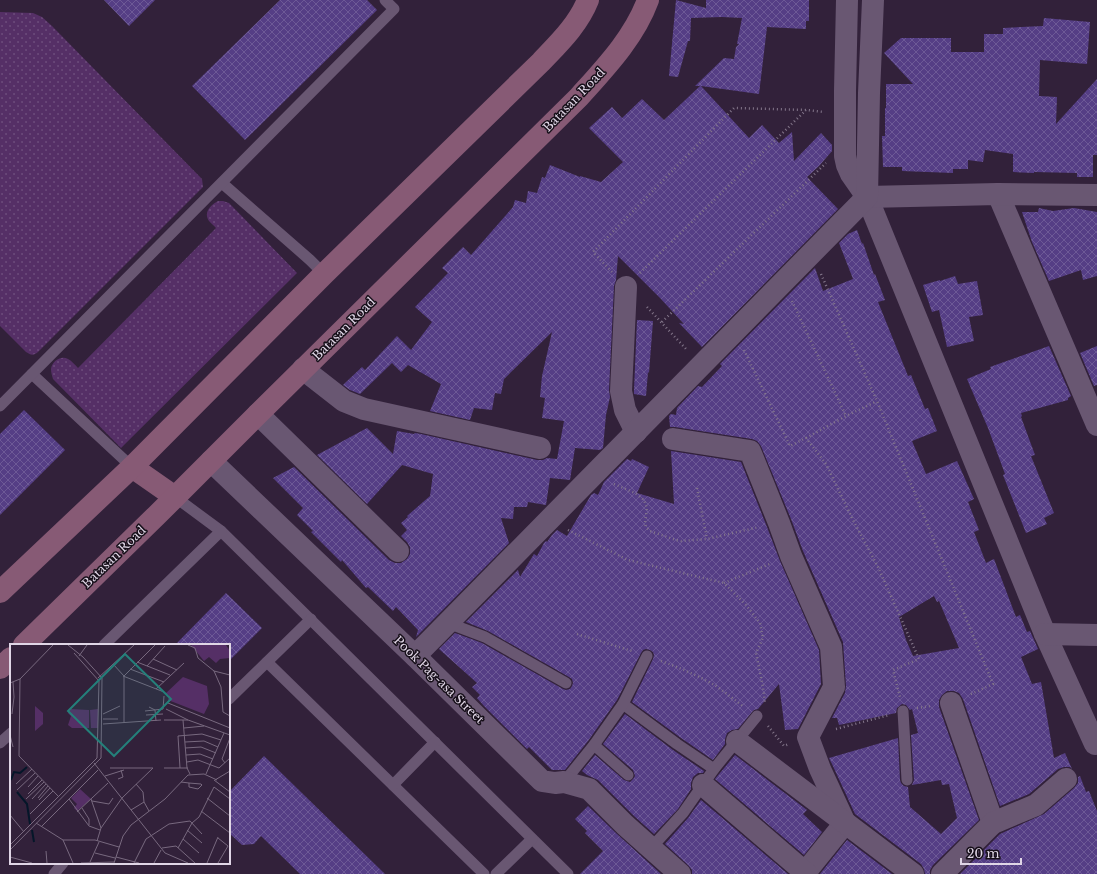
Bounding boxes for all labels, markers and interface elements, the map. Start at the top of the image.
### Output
street label: Batasan Road [539,65,608,135]
street label: Batasan Road [309,294,378,363]
street label: Batasan Road [79,522,149,591]
street label: Pook Pag-asa Street [391,633,488,727]
inset map [10,644,230,864]
scale bar [961,840,1021,866]
text: 20 m [967,846,999,861]

